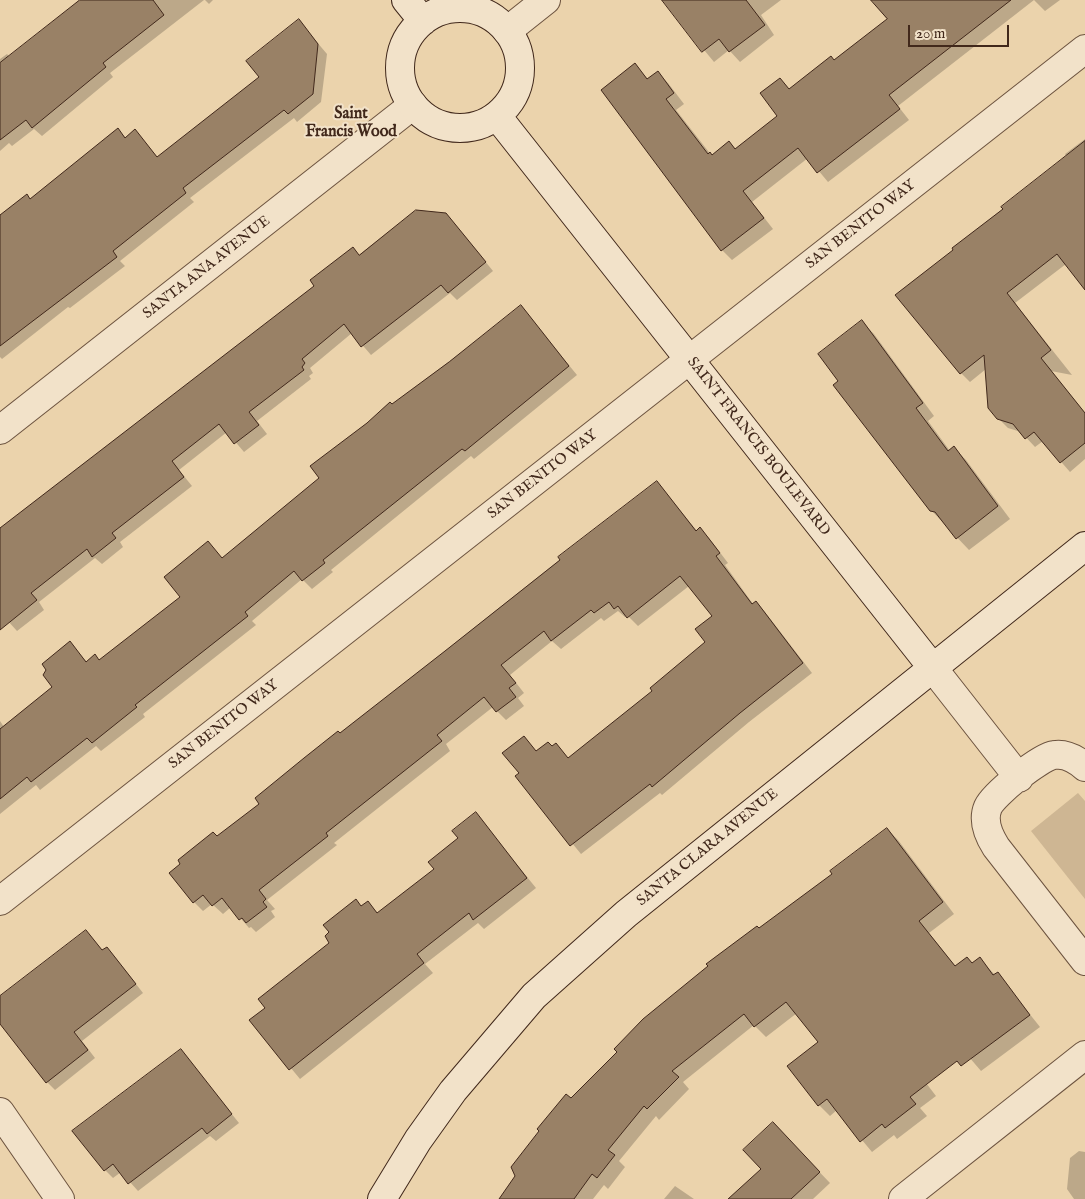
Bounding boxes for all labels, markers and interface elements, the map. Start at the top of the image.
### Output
scale bar [910,15,1011,47]
text: 20 m [916,24,945,43]
district label: Saint Francis Wood [305,105,397,143]
street label: SAN BENITO WAY [803,177,919,273]
street label: SANTA ANA AVENUE [140,213,274,323]
street label: SAINT FRANCIS BOULEVARD [683,354,833,540]
street label: SAN BENITO WAY [485,427,601,523]
street label: SAN BENITO WAY [166,677,282,773]
street label: SANTA CLARA AVENUE [634,785,782,911]

